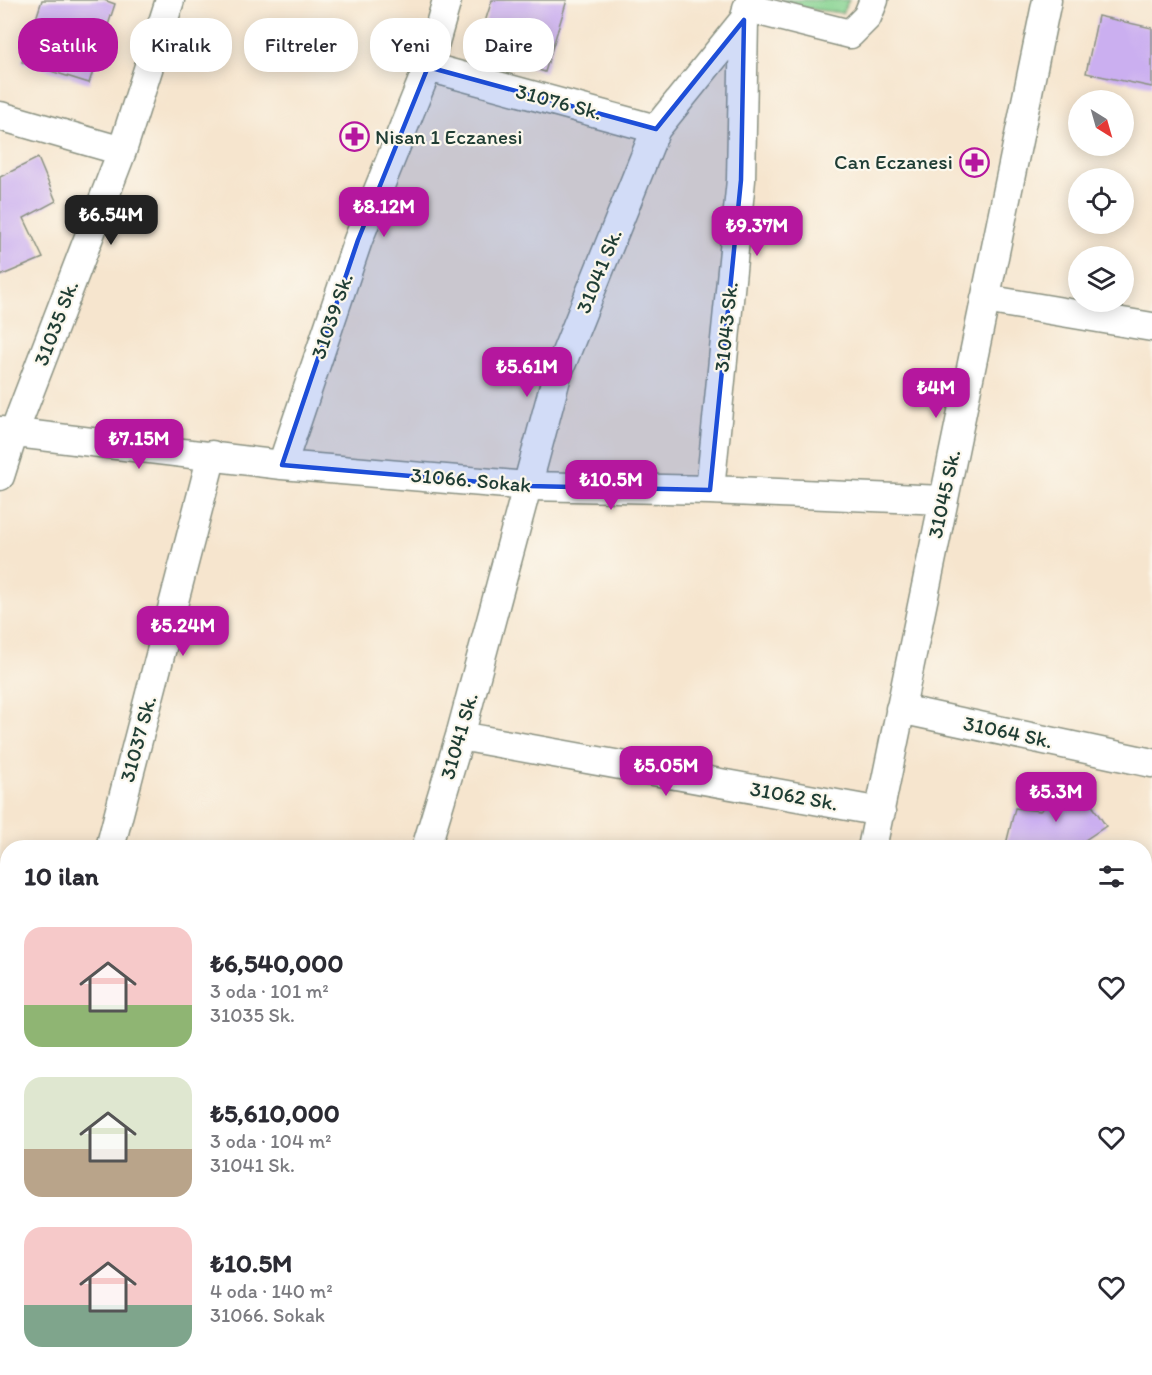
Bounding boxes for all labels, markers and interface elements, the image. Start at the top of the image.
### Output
chip: Satılık [18,18,118,72]
chip: Kiralık [130,18,232,72]
chip: Filtreler [244,18,358,72]
chip: Yeni [370,18,451,72]
chip: Daire [463,18,554,72]
street label: 31076 Sk. [513,78,605,125]
north arrow [1068,90,1134,156]
map controls [1068,90,1134,312]
pharmacy icon: Nisan 1 Eczanesi [338,121,370,153]
place label: Nisan 1 Eczanesi [375,124,523,149]
pharmacy icon: Can Eczanesi [958,146,990,178]
place label: Can Eczanesi [834,149,953,174]
button: locate [1068,168,1134,234]
pin: ₺8.12M [335,187,433,238]
text: ₺8.12M [353,194,415,218]
pin: ₺6.54M [62,195,160,246]
text: ₺6.54M [79,202,143,226]
pin: ₺9.37M [708,206,806,257]
text: ₺9.37M [726,213,788,237]
street label: 31041 Sk. [570,225,627,317]
button: layers [1068,246,1134,312]
street label: 31039 Sk. [305,270,358,362]
street label: 31035 Sk. [28,277,83,369]
street label: 31043 Sk. [708,281,743,373]
pin: ₺5.61M [478,347,576,398]
text: ₺5.61M [496,354,558,378]
pin: ₺4M [907,368,965,419]
text: ₺4M [917,375,955,399]
pin: ₺7.15M [90,419,188,470]
text: ₺7.15M [108,426,170,450]
street label: 31045 Sk. [922,447,965,541]
pin: ₺10.5M [562,460,660,511]
street label: 31066. Sokak [410,462,533,497]
text: ₺10.5M [579,467,643,491]
pin: ₺5.24M [134,606,232,657]
text: ₺5.24M [151,613,215,637]
street label: 31041 Sk. [434,690,483,782]
street label: 31037 Sk. [114,693,161,785]
street label: 31064 Sk. [961,710,1055,753]
pin: ₺5.05M [617,746,715,797]
text: ₺5.05M [634,753,698,777]
pin: ₺5.3M [1014,772,1098,823]
street label: 31062 Sk. [748,775,840,816]
text: ₺5.3M [1030,779,1082,803]
text: 10 ilan [24,860,99,892]
icon: filters [1095,860,1128,893]
text: ₺6,540,000 [210,947,343,979]
icon: home [72,951,144,1023]
icon: heart [1095,971,1128,1004]
text: 3 oda · 101 m² [210,979,329,1003]
text: 31035 Sk. [210,1003,295,1027]
text: ₺5,610,000 [210,1097,340,1129]
icon: home [72,1101,144,1173]
icon: heart [1095,1121,1128,1154]
text: 3 oda · 104 m² [210,1129,332,1153]
text: 31041 Sk. [210,1153,295,1177]
text: ₺10.5M [210,1247,293,1279]
icon: home [72,1251,144,1323]
icon: heart [1095,1271,1128,1304]
text: 4 oda · 140 m² [210,1279,333,1303]
text: 31066. Sokak [210,1303,325,1327]

